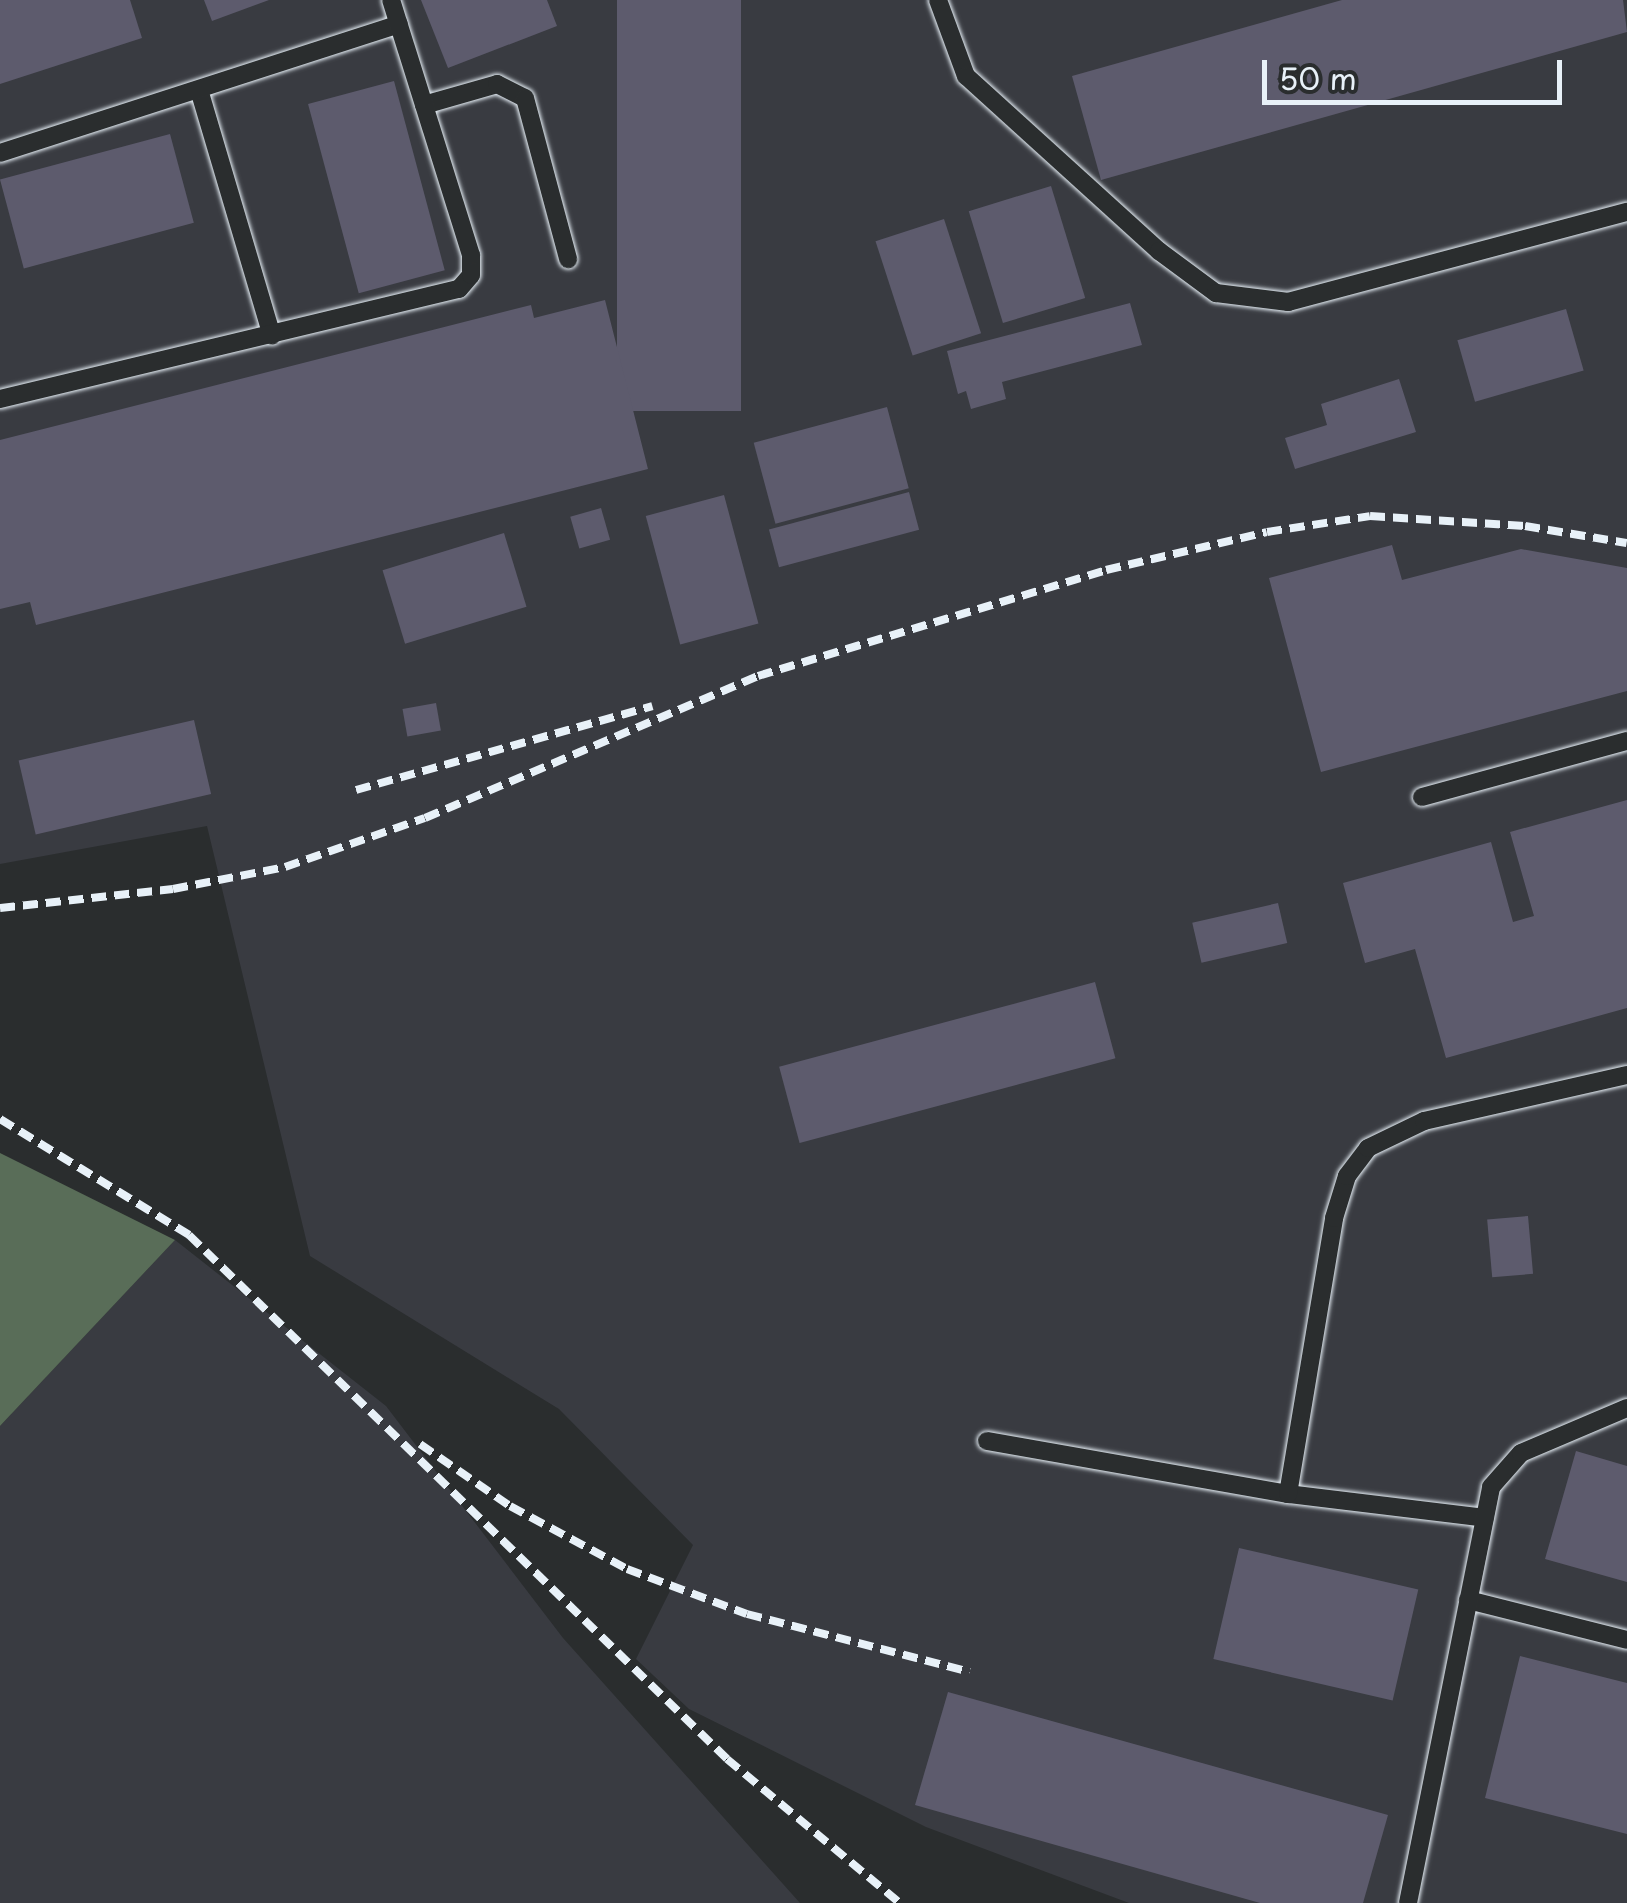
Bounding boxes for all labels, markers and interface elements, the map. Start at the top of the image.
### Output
scale bar [1267,40,1567,102]
text: 50 m [1279,55,1357,100]

